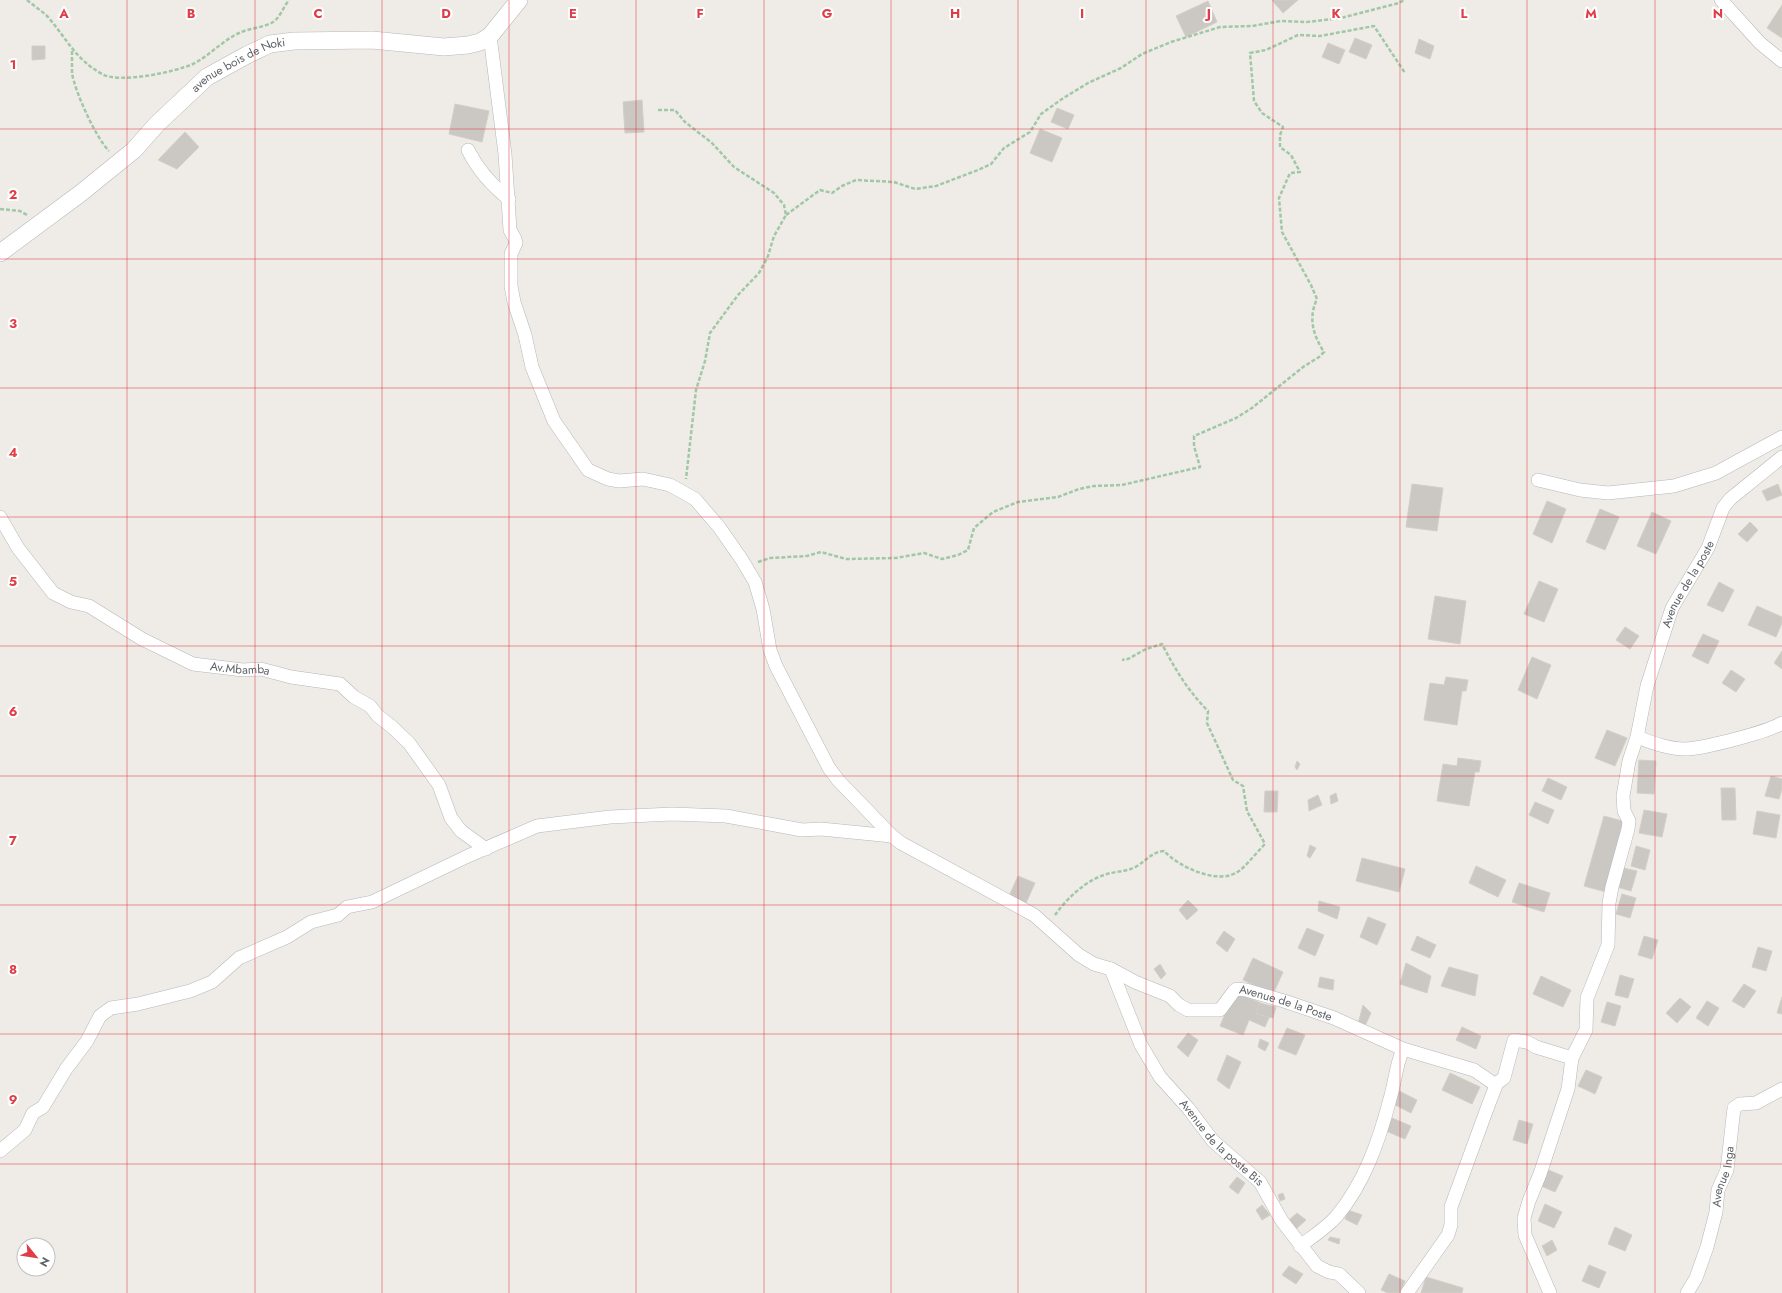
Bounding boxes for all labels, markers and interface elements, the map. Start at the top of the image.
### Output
text: A [58,4,69,23]
text: B [187,4,196,23]
text: C [313,4,323,23]
text: D [441,4,451,23]
text: E [569,4,577,23]
text: F [696,4,704,23]
text: G [822,4,833,23]
text: H [950,4,960,23]
text: I [1080,4,1084,23]
text: J [1204,4,1211,23]
text: K [1331,4,1341,23]
text: L [1461,4,1468,23]
text: M [1585,4,1597,23]
text: N [1713,4,1723,23]
street label: avenue bois de Noki [187,33,286,97]
text: 1 [10,55,16,74]
text: 2 [9,185,17,204]
text: 3 [9,314,17,333]
text: 4 [8,443,18,462]
street label: Avenue de la poste [1657,538,1719,630]
text: 5 [9,572,17,591]
street label: Av.Mbamba [209,657,272,680]
text: 6 [9,702,18,721]
text: 7 [9,831,17,850]
text: 8 [9,960,17,979]
street label: Avenue de la Poste [1238,980,1334,1026]
text: 9 [9,1090,18,1109]
street label: Avenue de la poste Bis [1175,1095,1268,1190]
street label: Avenue Inga [1707,1145,1739,1208]
north arrow [16,1237,56,1277]
text: N [36,1254,54,1270]

